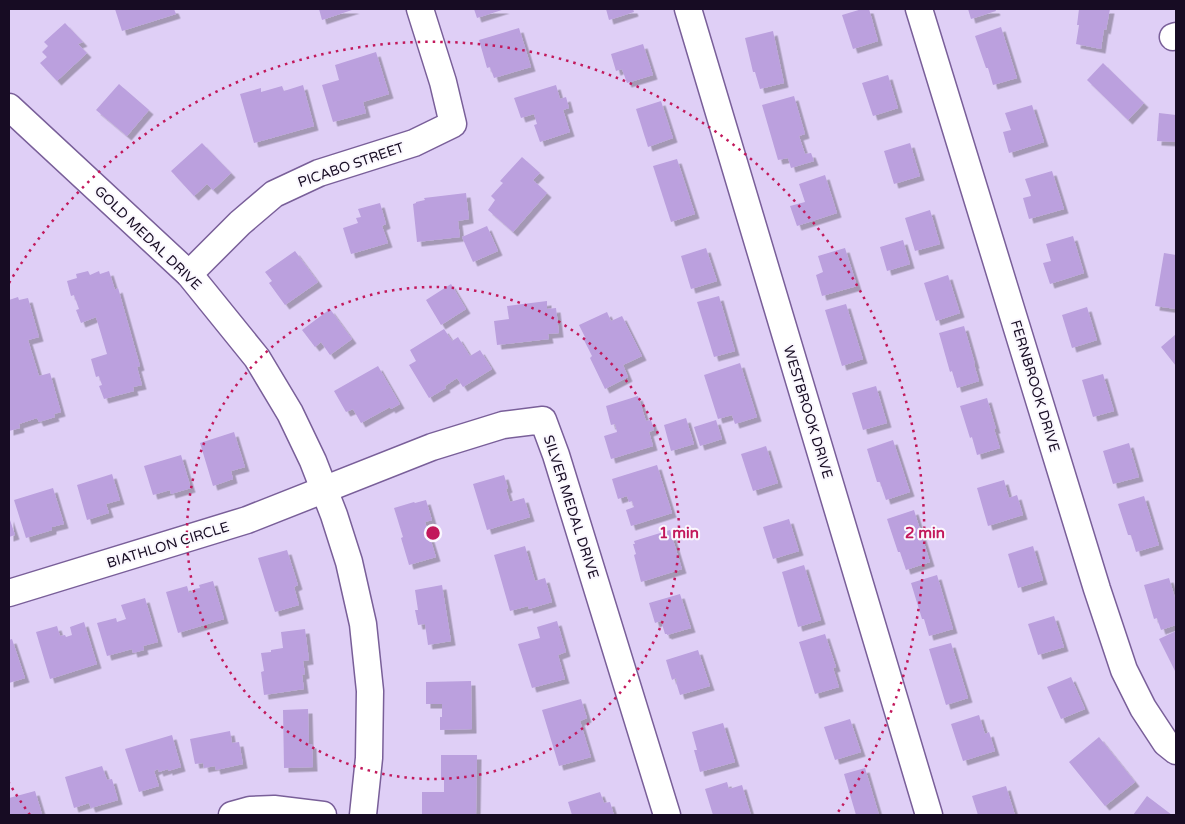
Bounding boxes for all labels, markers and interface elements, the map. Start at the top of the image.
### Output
street label: PICABO STREET [296,139,407,191]
street label: GOLD MEDAL DRIVE [91,182,205,294]
street label: FERNBROOK DRIVE [1007,318,1063,454]
street label: WESTBROOK DRIVE [780,343,836,481]
street label: SILVER MEDAL DRIVE [540,433,602,581]
street label: BIATHLON CIRCLE [105,518,231,572]
centre of rings [424,524,442,542]
text: 1 min [659,524,699,542]
text: 2 min [905,524,945,542]

